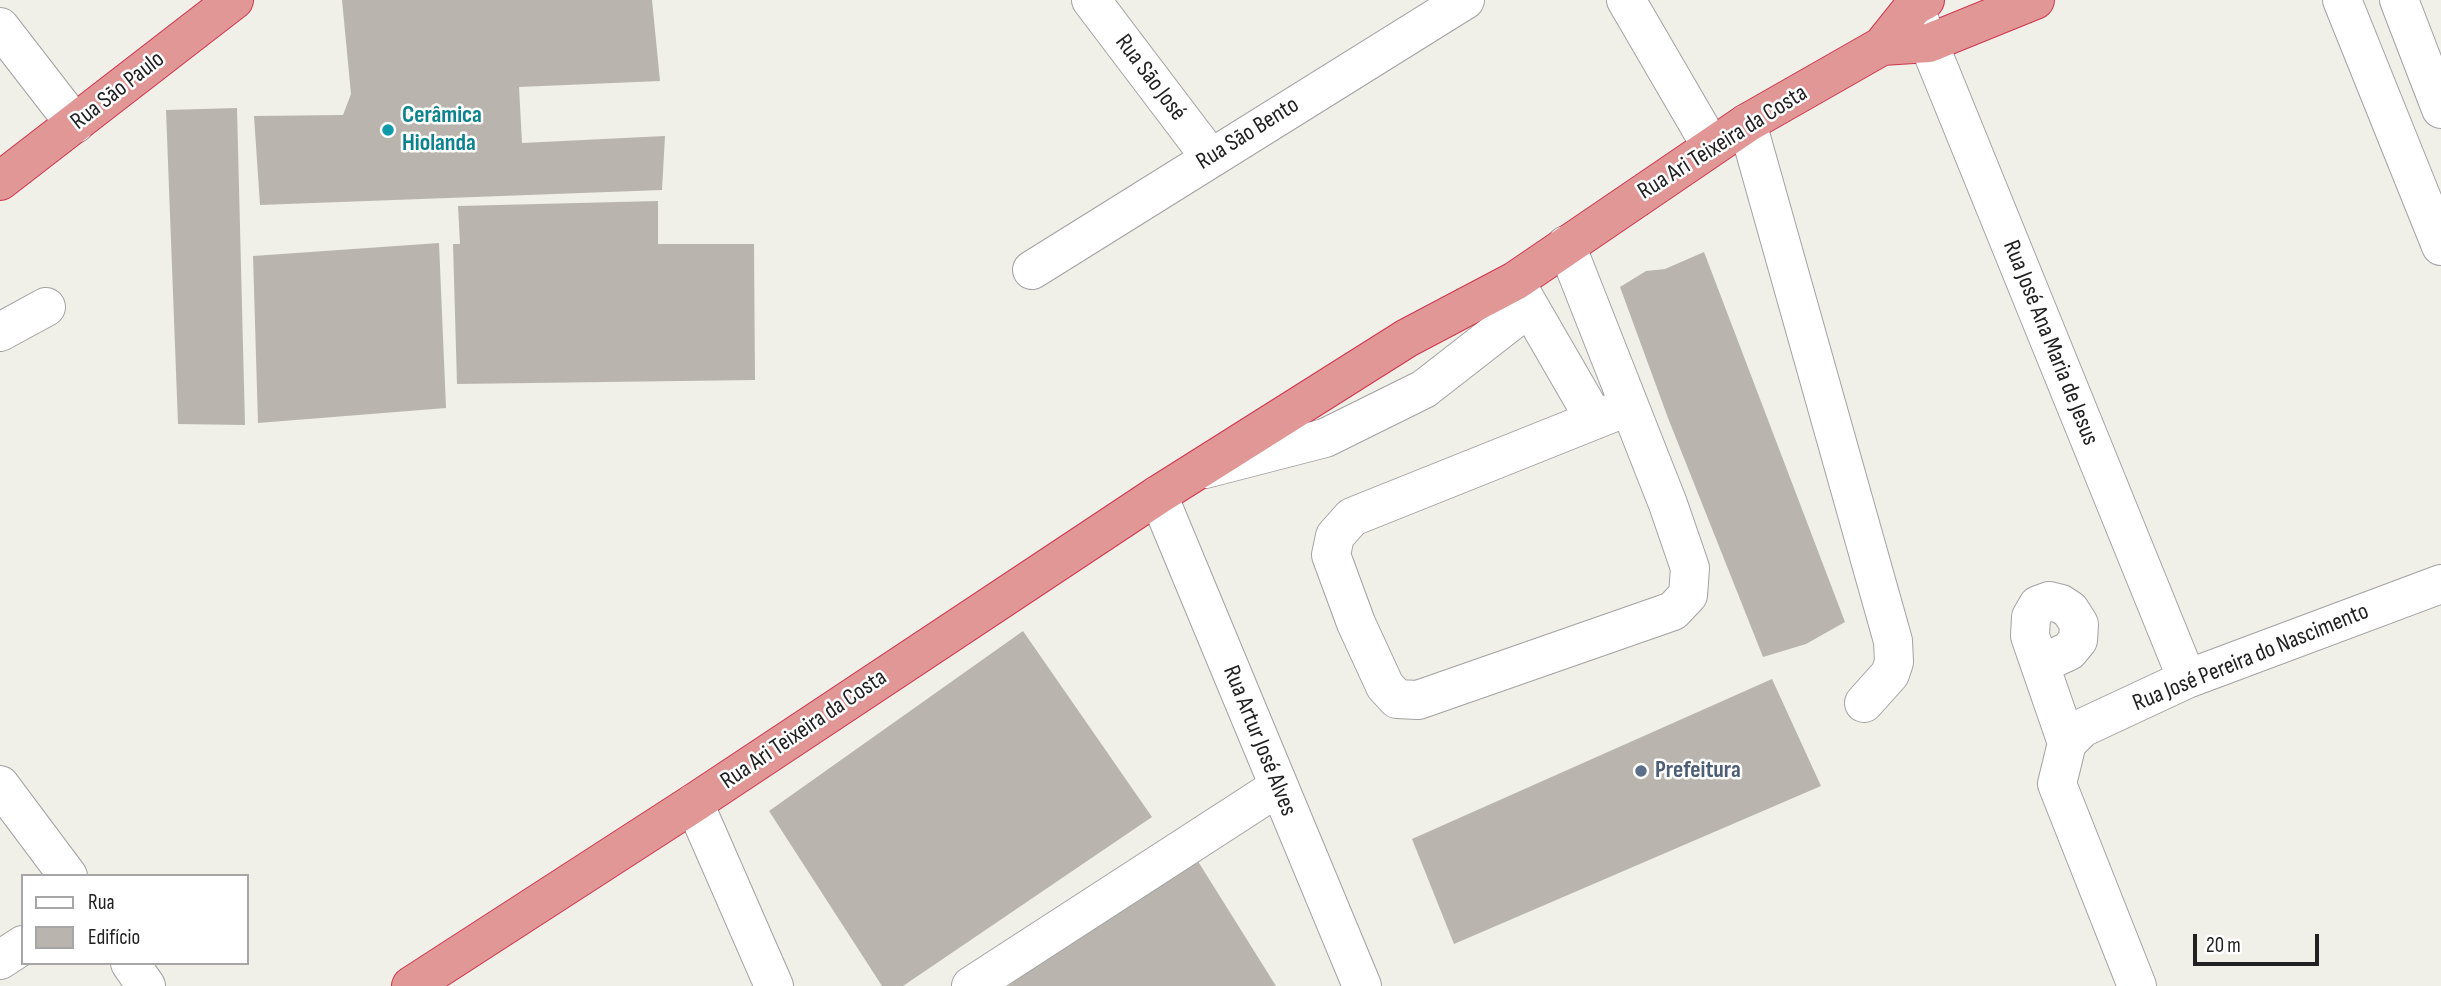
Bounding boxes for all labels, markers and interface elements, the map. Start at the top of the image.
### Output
street label: Rua São José [1108,29,1192,127]
street label: Rua São Paulo [65,45,171,137]
street label: Rua Ari Teixeira da Costa [1633,79,1813,207]
street label: Rua São Bento [1191,91,1305,177]
place label: Cerâmica Hiolanda [402,102,482,158]
marker: Cerâmica Hiolanda [380,122,396,138]
street label: Rua José Ana Maria de Jesus [1996,236,2104,450]
street label: Rua José Pereira do Nascimento [2129,598,2373,718]
street label: Rua Artur José Alves [1216,662,1302,820]
street label: Rua Ari Teixeira da Costa [715,664,893,796]
place label: Prefeitura [1655,757,1741,785]
marker: Prefeitura [1633,763,1649,779]
legend [21,874,248,965]
text: Rua [88,890,115,915]
scale bar [2196,920,2322,964]
text: Edifício [88,925,140,950]
text: 20 m [2206,933,2241,958]

